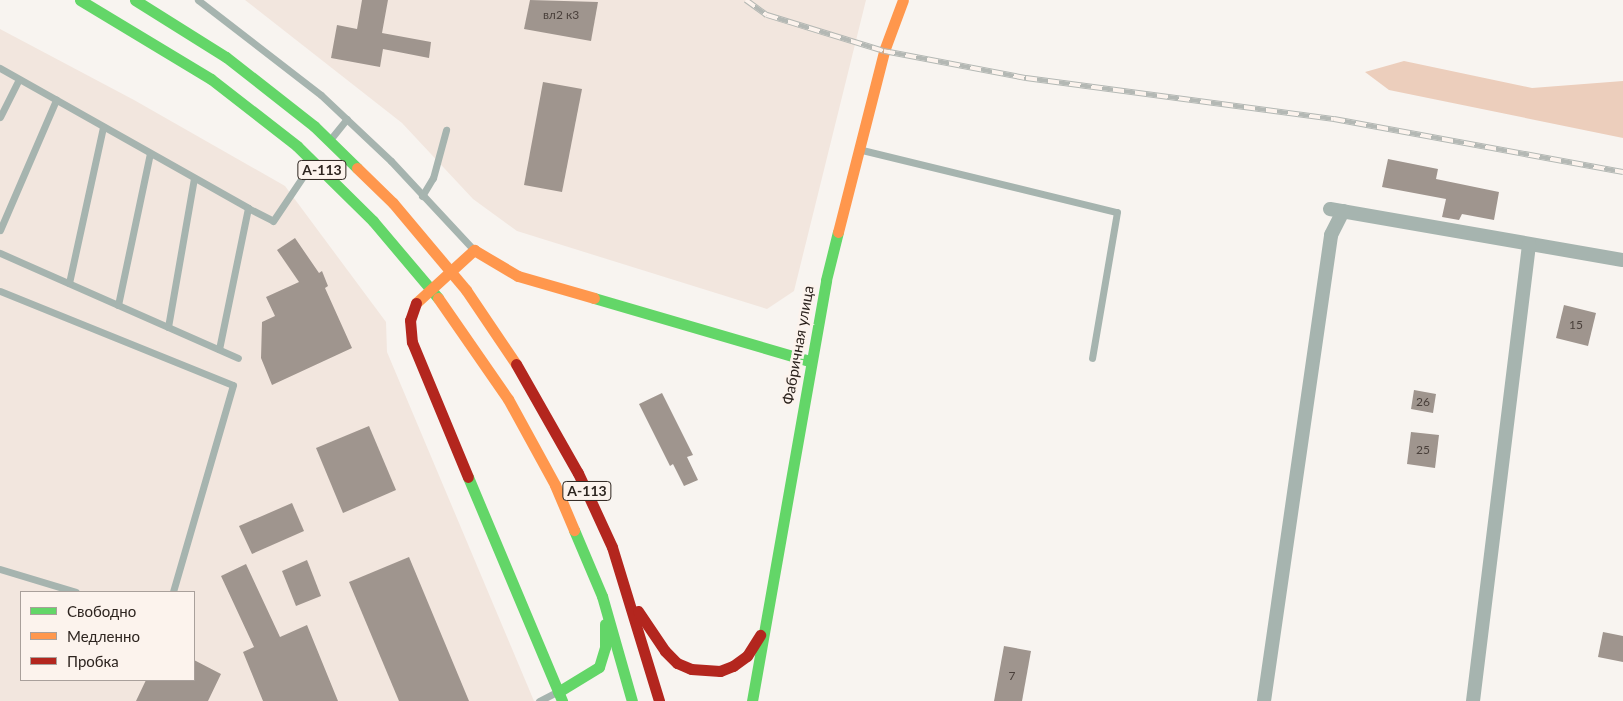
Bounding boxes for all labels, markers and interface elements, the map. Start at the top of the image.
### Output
house number: вл2 к3 [543,8,579,22]
road number: А-113 [297,158,347,182]
street label: Фабричная улица [779,284,817,406]
house number: 15 [1569,318,1583,332]
house number: 26 [1416,395,1430,409]
house number: 25 [1416,443,1430,457]
road number: А-113 [562,480,612,502]
legend [20,591,195,681]
text: Свободно [67,602,136,620]
text: Медленно [67,627,140,645]
text: Пробка [67,652,119,670]
house number: 7 [1009,669,1015,683]

